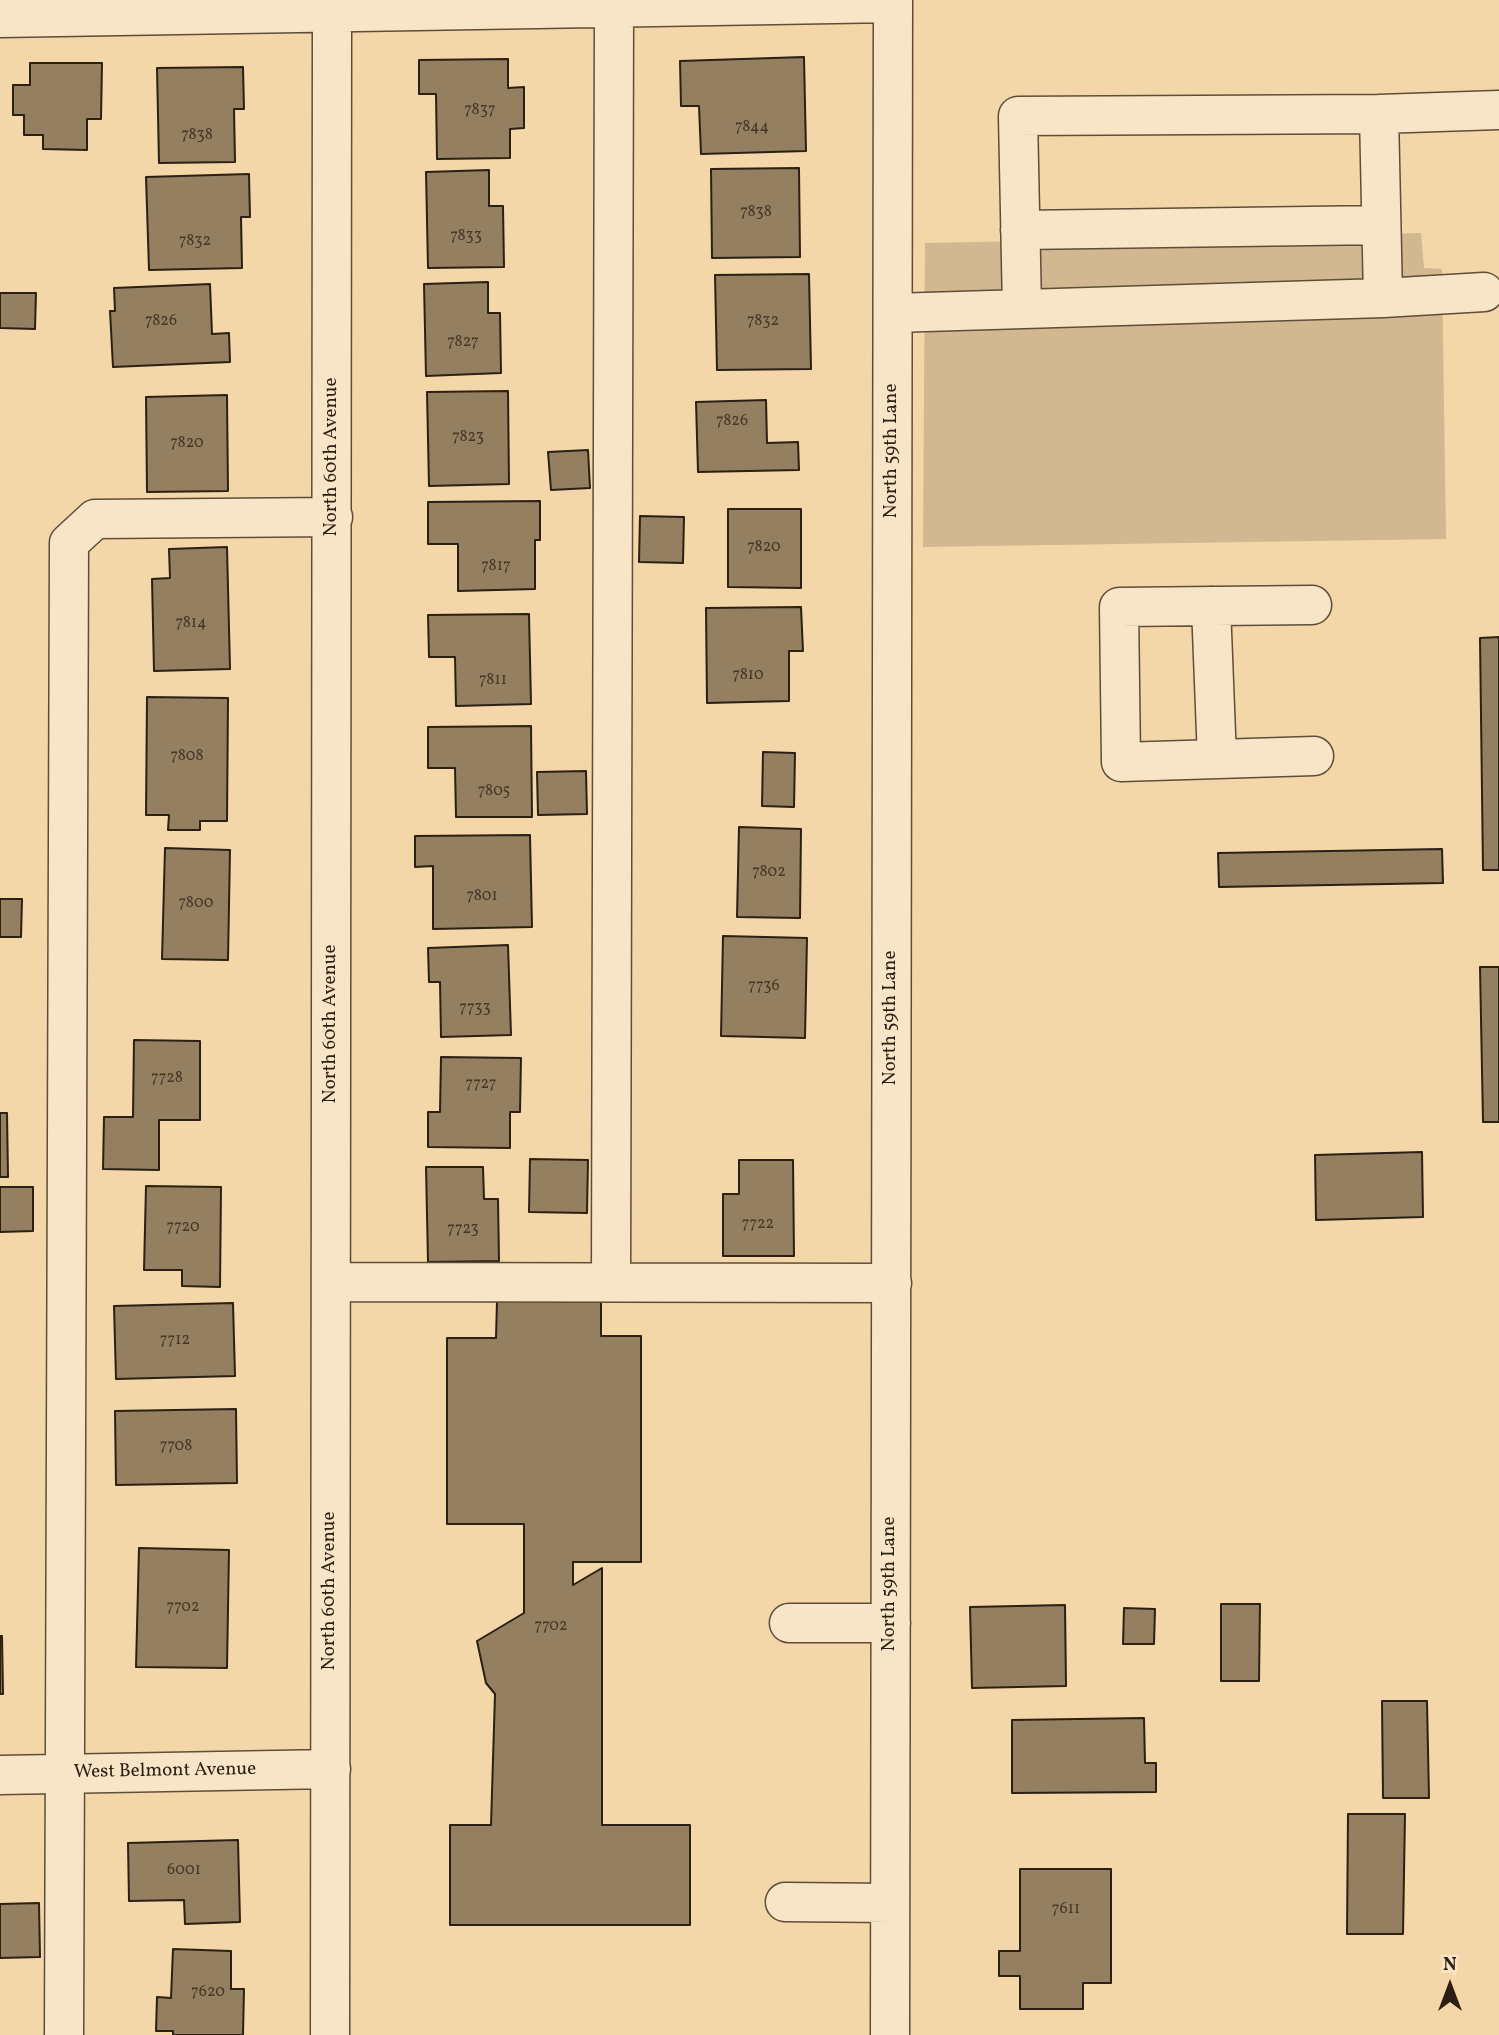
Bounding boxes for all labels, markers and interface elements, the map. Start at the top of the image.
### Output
house number: 7837 [464,101,496,121]
house number: 7844 [735,118,769,138]
house number: 7838 [181,126,213,146]
house number: 7838 [740,203,772,223]
house number: 7833 [450,227,482,247]
house number: 7832 [179,232,211,252]
house number: 7826 [145,312,177,332]
house number: 7832 [747,312,779,332]
house number: 7827 [447,333,479,353]
street label: North 60th Avenue [322,378,344,536]
street label: North 59th Lane [882,384,904,518]
house number: 7826 [716,412,748,432]
house number: 7823 [452,428,484,448]
house number: 7820 [170,434,204,454]
house number: 7820 [747,538,781,558]
house number: 7817 [481,557,511,577]
house number: 7814 [175,614,207,634]
house number: 7810 [732,666,764,686]
house number: 7811 [479,671,507,691]
house number: 7808 [170,747,204,767]
house number: 7805 [478,782,510,802]
house number: 7802 [752,863,786,883]
house number: 7801 [466,887,498,907]
house number: 7800 [179,894,213,914]
street label: North 60th Avenue [321,945,343,1103]
street label: North 59th Lane [881,951,903,1085]
house number: 7736 [748,977,780,997]
house number: 7733 [459,999,491,1019]
house number: 7728 [151,1069,183,1089]
house number: 7727 [465,1075,497,1095]
house number: 7722 [742,1215,774,1235]
house number: 7720 [166,1218,200,1238]
house number: 7723 [447,1220,479,1240]
house number: 7712 [160,1331,190,1351]
house number: 7708 [160,1437,192,1457]
street label: North 60th Avenue [320,1512,342,1670]
street label: North 59th Lane [880,1517,902,1651]
house number: 7702 [166,1598,200,1618]
house number: 7702 [534,1617,568,1637]
street label: West Belmont Avenue [74,1759,256,1785]
house number: 6001 [167,1861,201,1881]
house number: 7611 [1052,1900,1080,1920]
north arrow [1415,1951,1485,2021]
text: N [1443,1952,1457,1978]
house number: 7620 [191,1983,225,2003]

